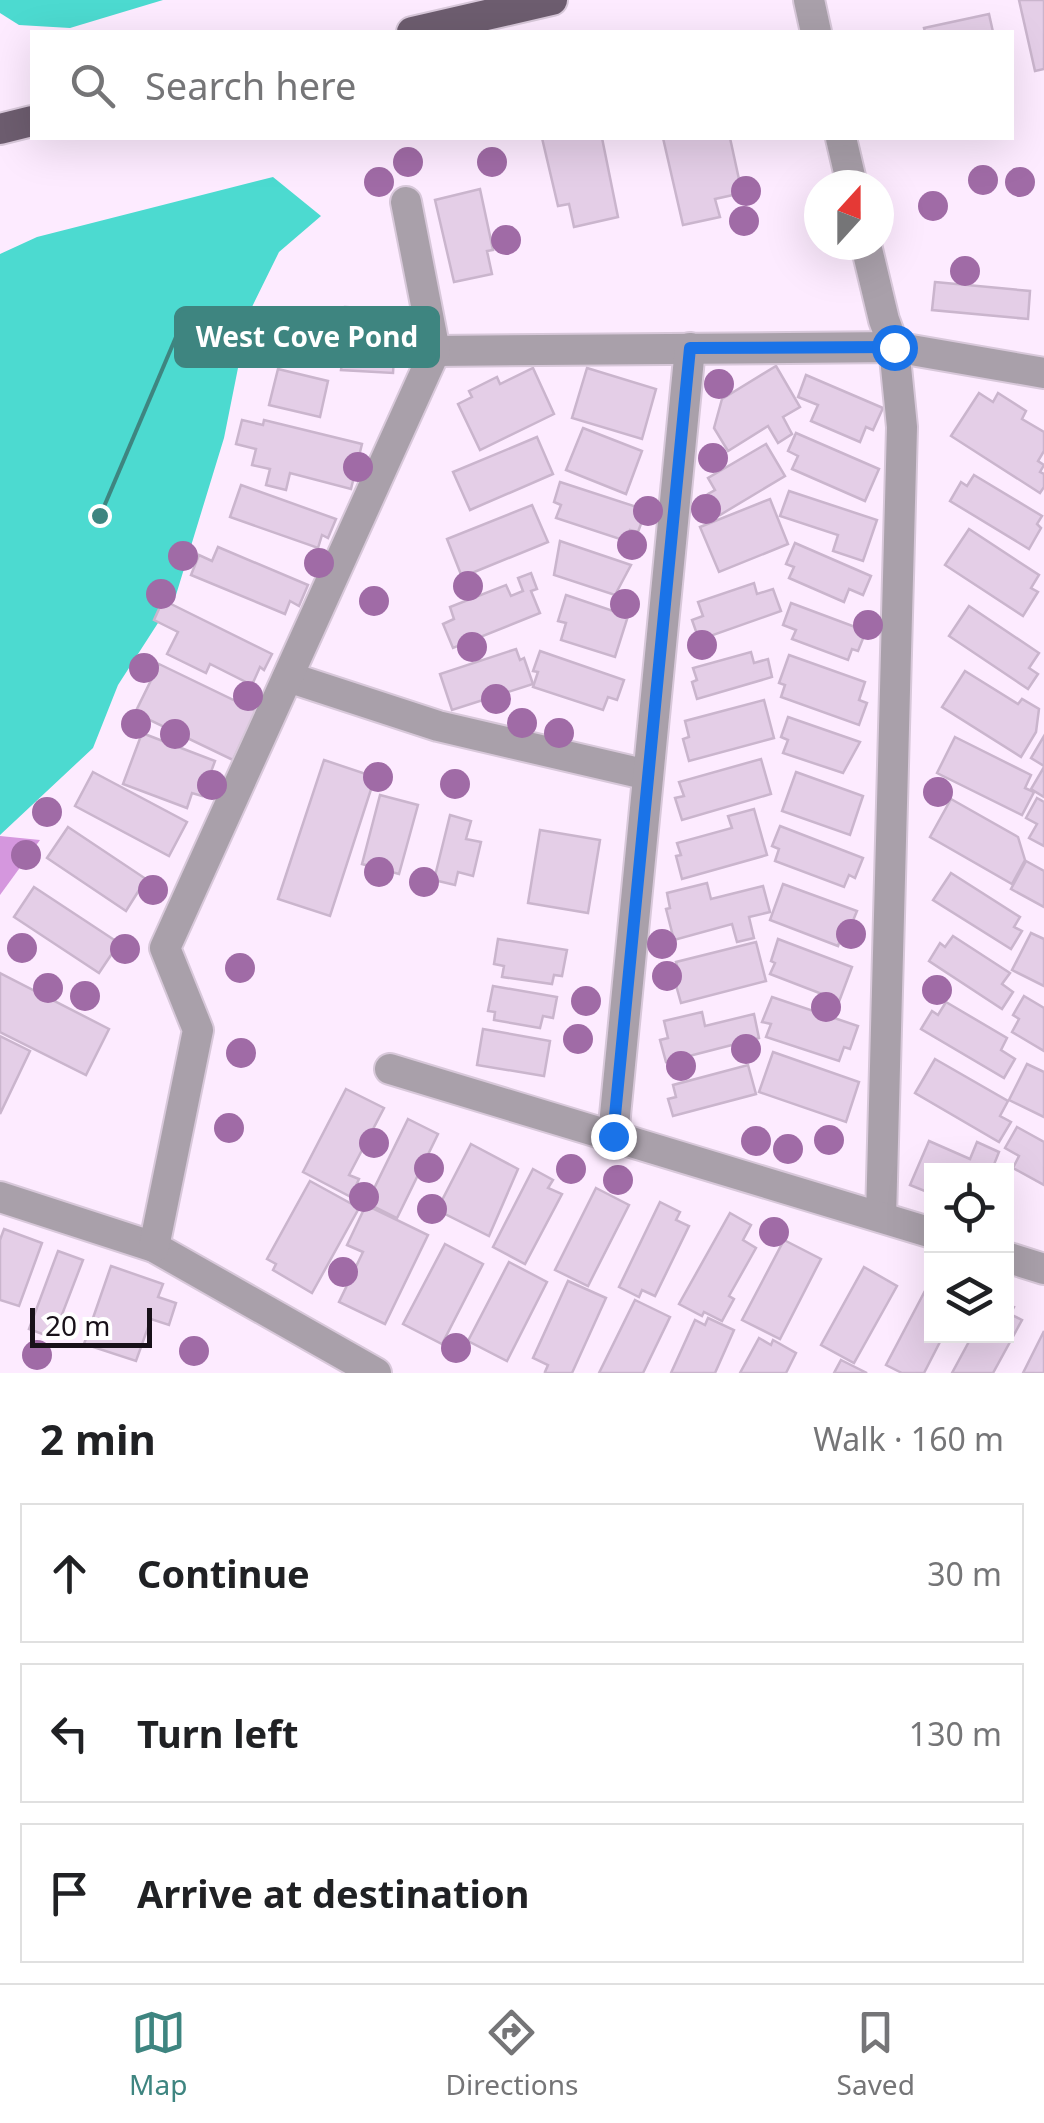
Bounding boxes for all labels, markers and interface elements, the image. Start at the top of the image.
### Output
search box [30,30,1014,140]
icon: search [65,58,120,113]
text: Search here [145,59,356,111]
north arrow [804,170,894,260]
callout: West Cove Pond [176,308,438,366]
text: West Cove Pond [196,317,418,355]
route start [872,325,918,371]
route end [591,1114,637,1160]
map controls [924,1163,1014,1343]
button: locate [924,1163,1014,1253]
button: layers [924,1253,1014,1343]
scale bar [30,1303,152,1348]
text: 20 m [45,1306,111,1344]
text: 2 min [40,1410,156,1467]
text: Walk · 160 m [813,1417,1004,1460]
icon: ahead [42,1546,97,1601]
text: Continue [137,1547,310,1599]
text: 30 m [927,1552,1002,1595]
icon: left [42,1706,97,1761]
text: Turn left [137,1707,299,1759]
text: 130 m [909,1712,1002,1755]
icon: arrive [42,1866,97,1921]
text: Arrive at destination [137,1867,529,1919]
tab: Map [129,2005,187,2103]
tab: Directions [446,2005,578,2103]
tab: Saved [837,2005,915,2103]

